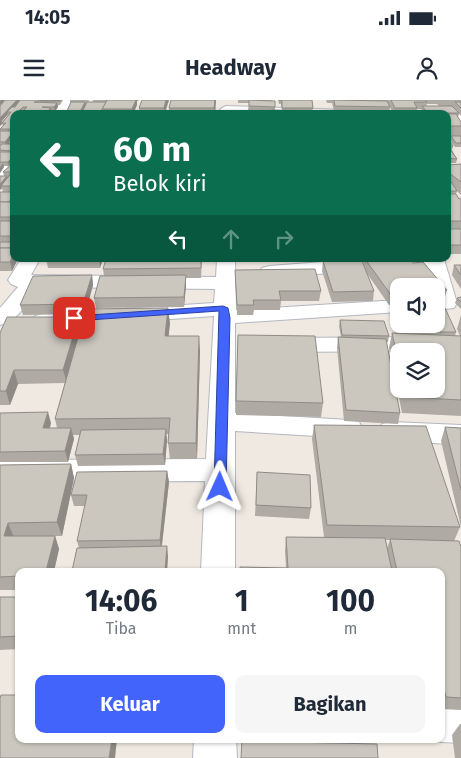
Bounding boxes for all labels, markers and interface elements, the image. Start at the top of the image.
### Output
text: 14:05 [25,6,70,29]
icon: menu [20,54,48,82]
text: Headway [185,54,276,81]
icon: person [413,54,441,82]
text: 60 m [113,128,191,170]
icon: left [30,130,95,195]
text: Belok kiri [113,170,207,197]
icon: left [164,225,192,253]
icon: ahead [217,225,245,253]
icon: right [270,225,298,253]
map controls [390,278,445,398]
button: sound [390,278,445,333]
pin [53,297,95,339]
icon: arrive [60,304,88,332]
button: layers [390,343,445,398]
position arrow [193,460,245,512]
text: 14:06 [85,583,157,619]
text: 1 [235,583,249,619]
text: 100 [326,583,375,619]
text: Tiba [106,619,137,638]
text: mnt [227,619,256,638]
text: m [344,619,357,638]
button: Keluar [35,675,225,733]
button: Bagikan [235,675,425,733]

